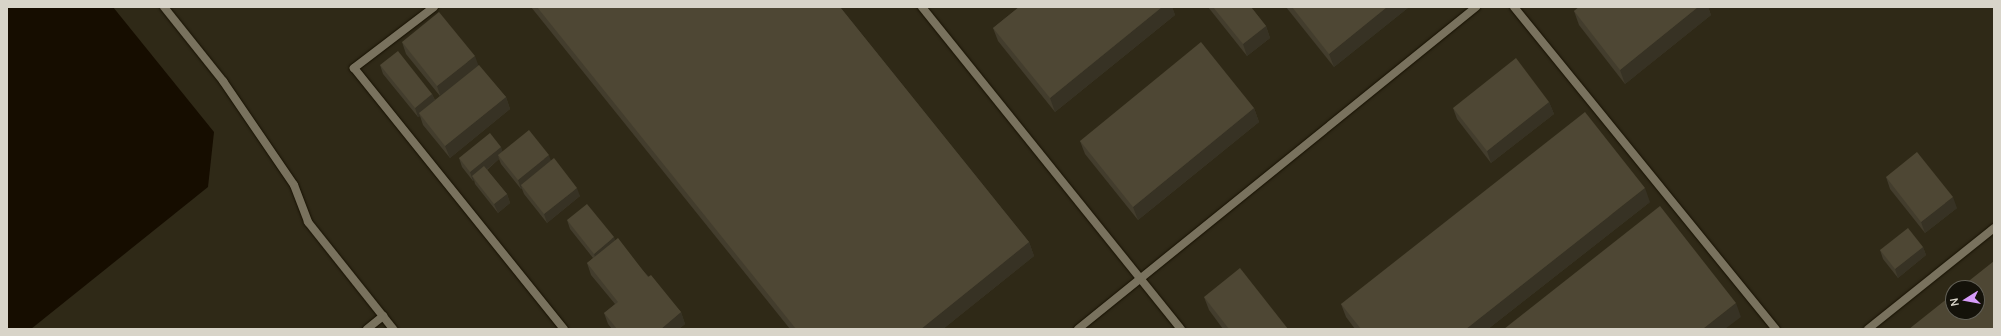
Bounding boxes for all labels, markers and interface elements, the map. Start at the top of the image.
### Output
north arrow [1945,280,1985,320]
text: N [1946,297,1962,308]

